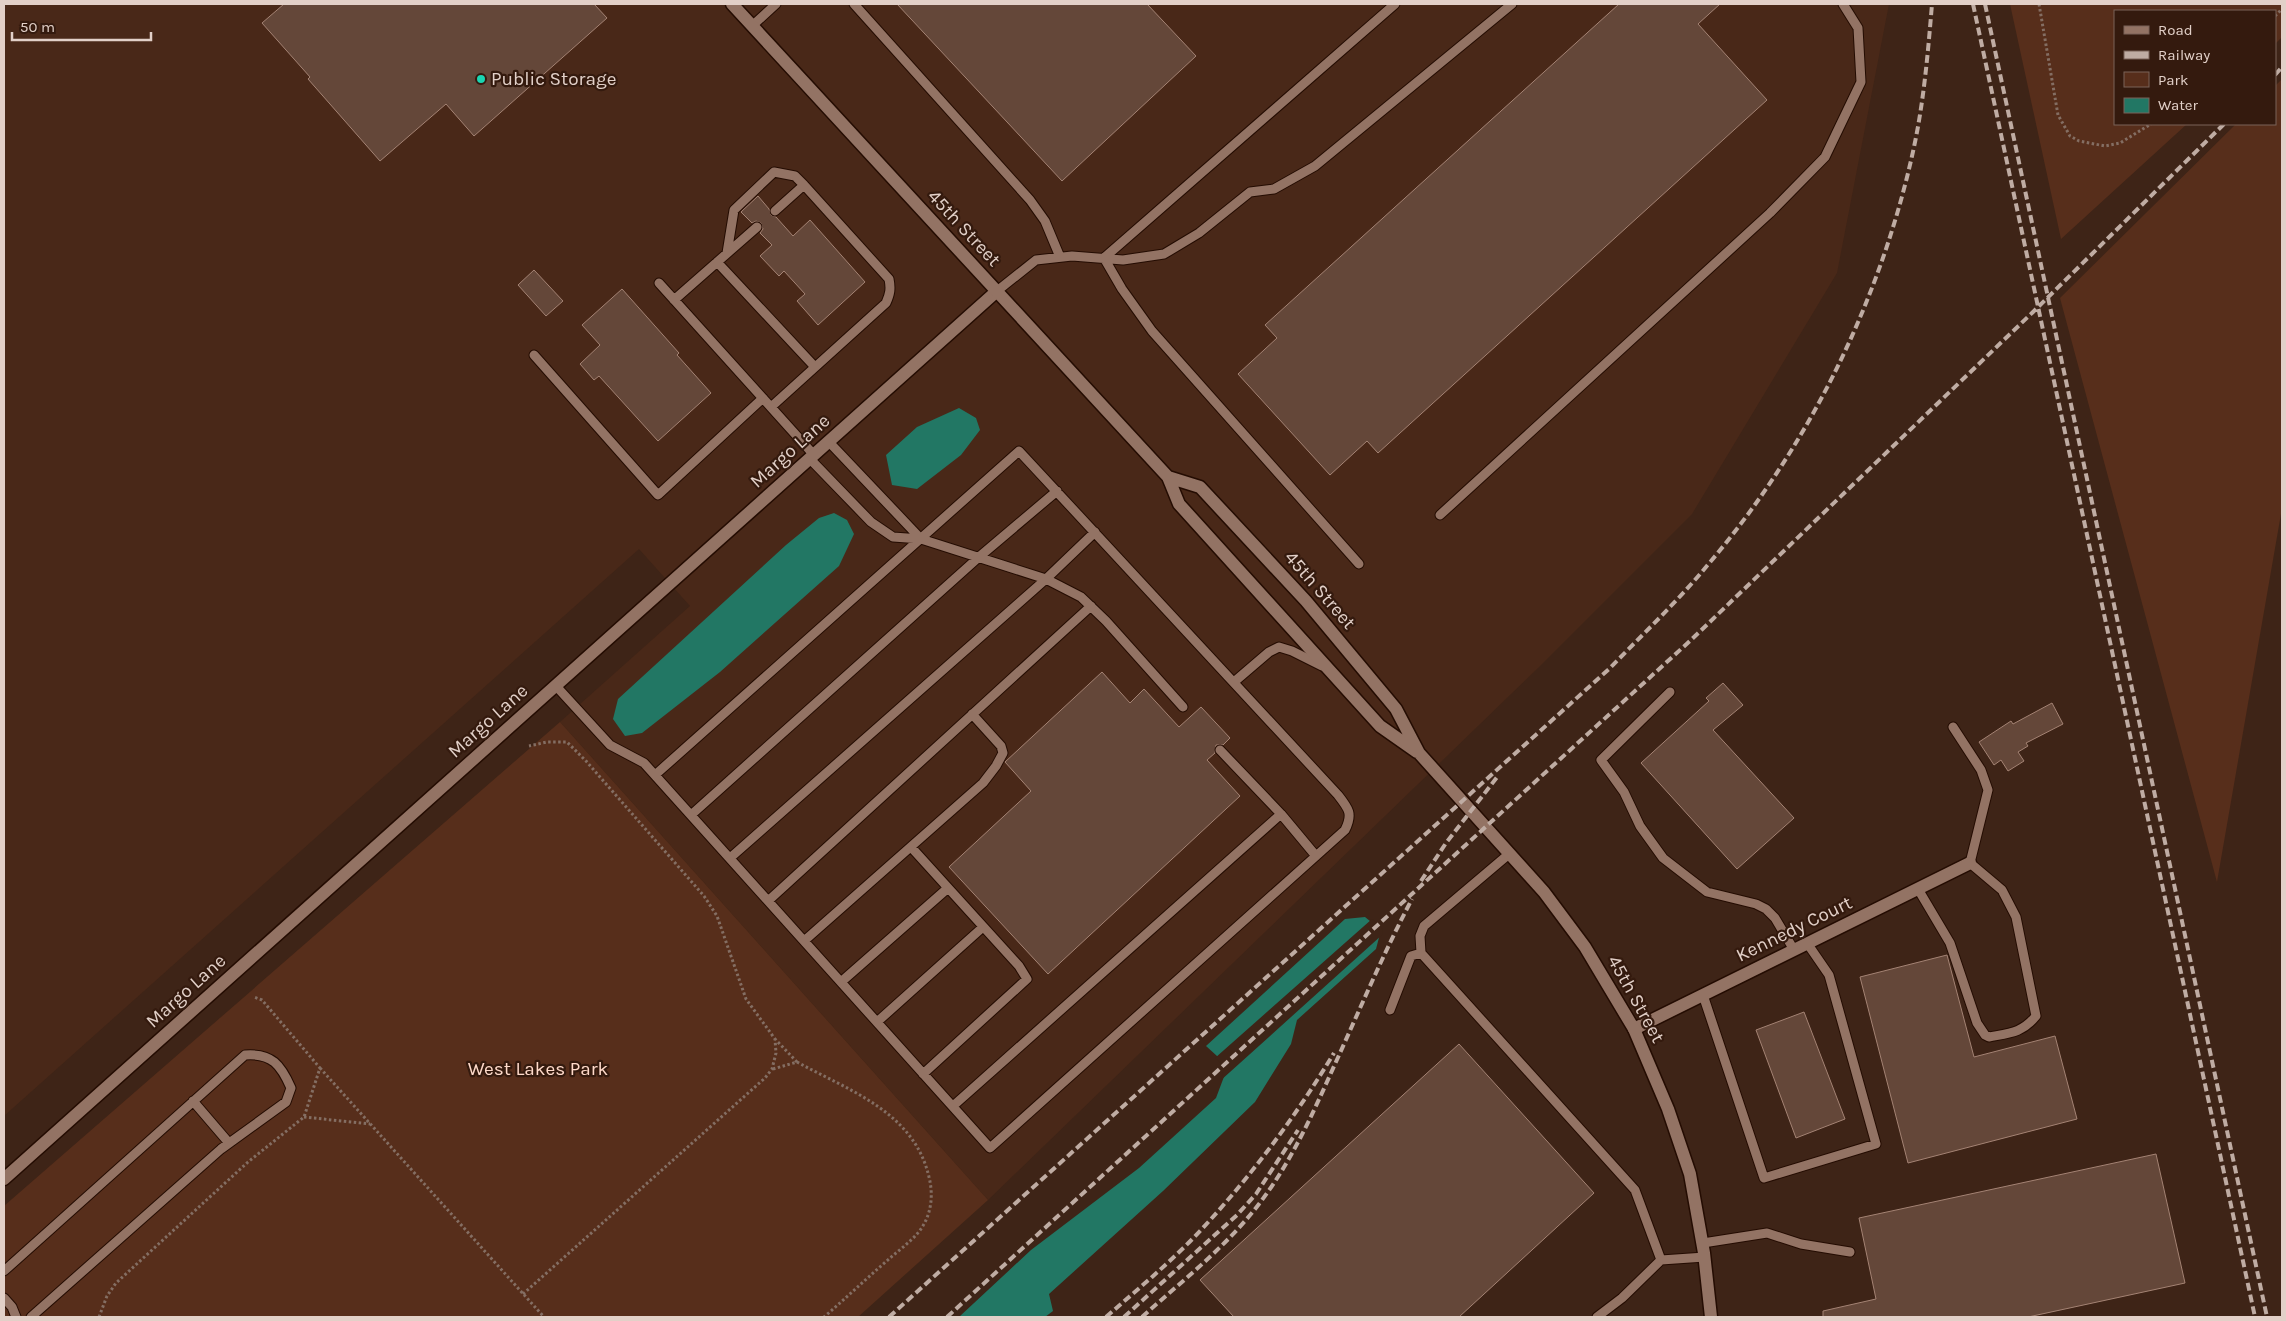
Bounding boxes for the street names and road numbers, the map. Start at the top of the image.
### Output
street label: 45th Street [923,185,1005,271]
street label: Margo Lane [746,410,834,492]
street label: 45th Street [1280,546,1360,634]
street label: Margo Lane [444,680,532,762]
street label: Kennedy Court [1732,891,1856,967]
street label: Margo Lane [142,950,230,1032]
street label: 45th Street [1603,951,1669,1047]

